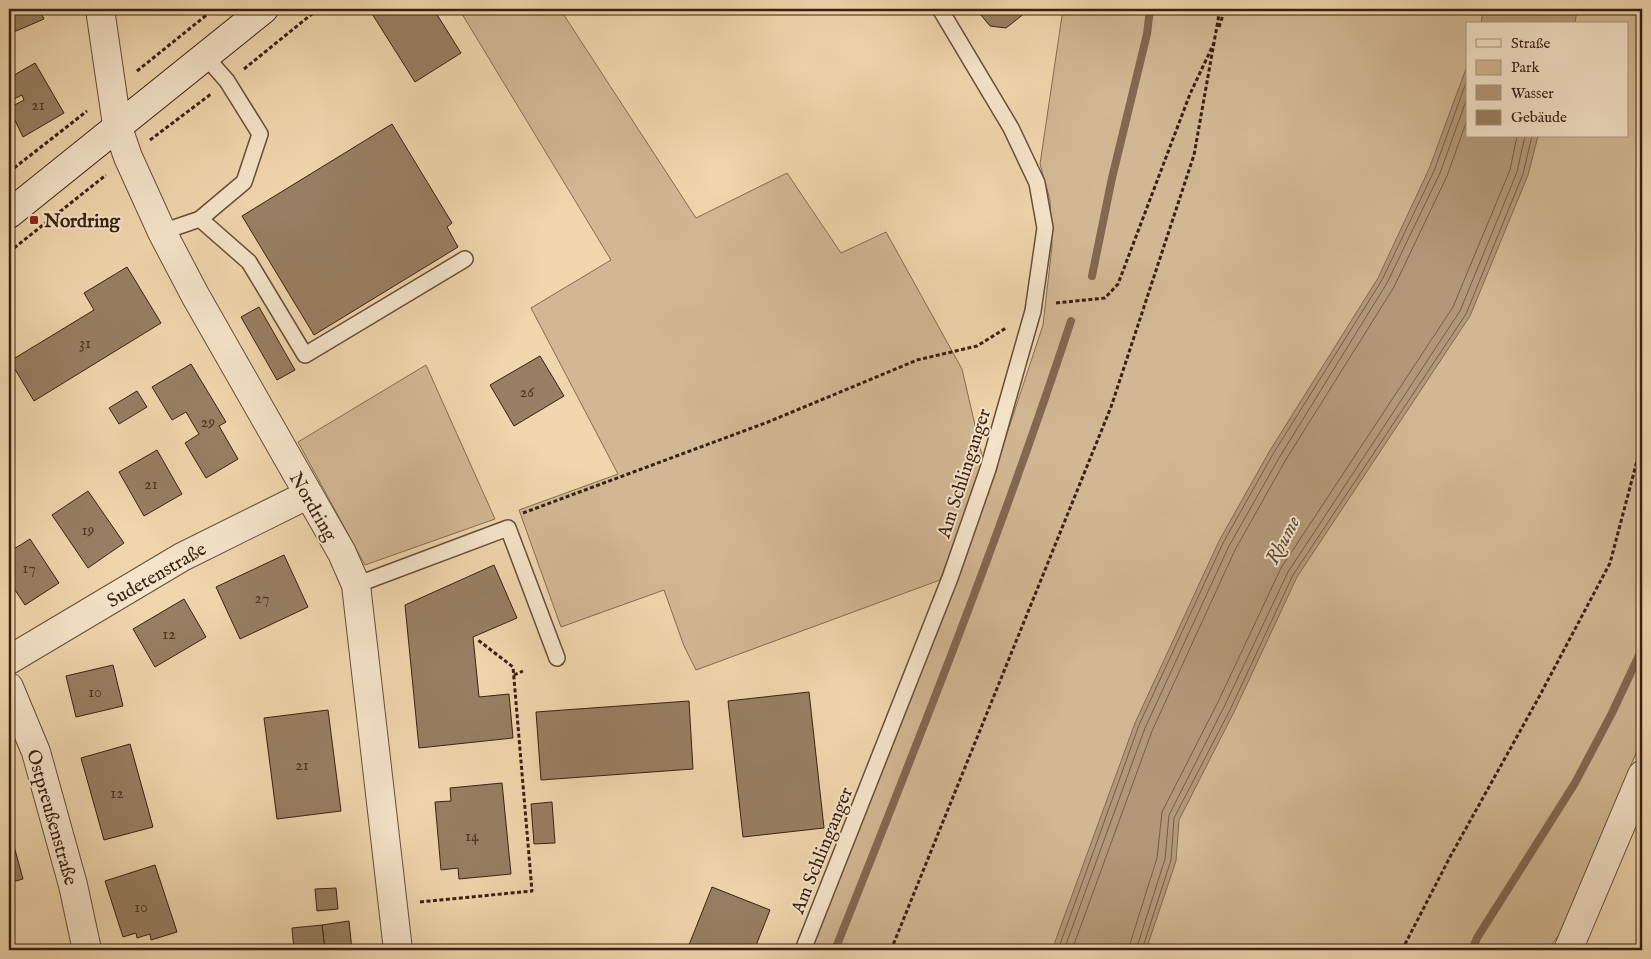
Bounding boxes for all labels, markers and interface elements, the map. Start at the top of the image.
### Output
legend [1466,22,1628,138]
text: Straße [1511,34,1551,53]
text: Park [1511,58,1541,77]
text: Wasser [1511,84,1554,103]
house number: 21 [31,96,45,116]
text: Gebäude [1511,108,1567,127]
place label: Nordring [43,210,120,234]
marker: Nordring [28,214,40,226]
house number: 31 [79,334,91,354]
house number: 26 [520,383,534,403]
street label: Am Schlinganger [932,406,997,542]
house number: 29 [201,413,215,433]
street label: Nordring [283,468,342,546]
house number: 21 [144,475,158,495]
water label: Rhume [1260,512,1307,569]
house number: 19 [82,521,94,541]
street label: Sudetenstraße [103,538,211,614]
house number: 17 [22,559,36,579]
house number: 27 [255,589,269,609]
house number: 12 [162,625,176,645]
house number: 10 [88,683,102,703]
street label: Ostpreußenstraße [20,747,82,889]
house number: 21 [295,756,309,776]
house number: 12 [110,784,124,804]
street label: Am Schlinganger [786,784,859,919]
house number: 14 [465,827,479,847]
house number: 10 [134,898,148,918]

